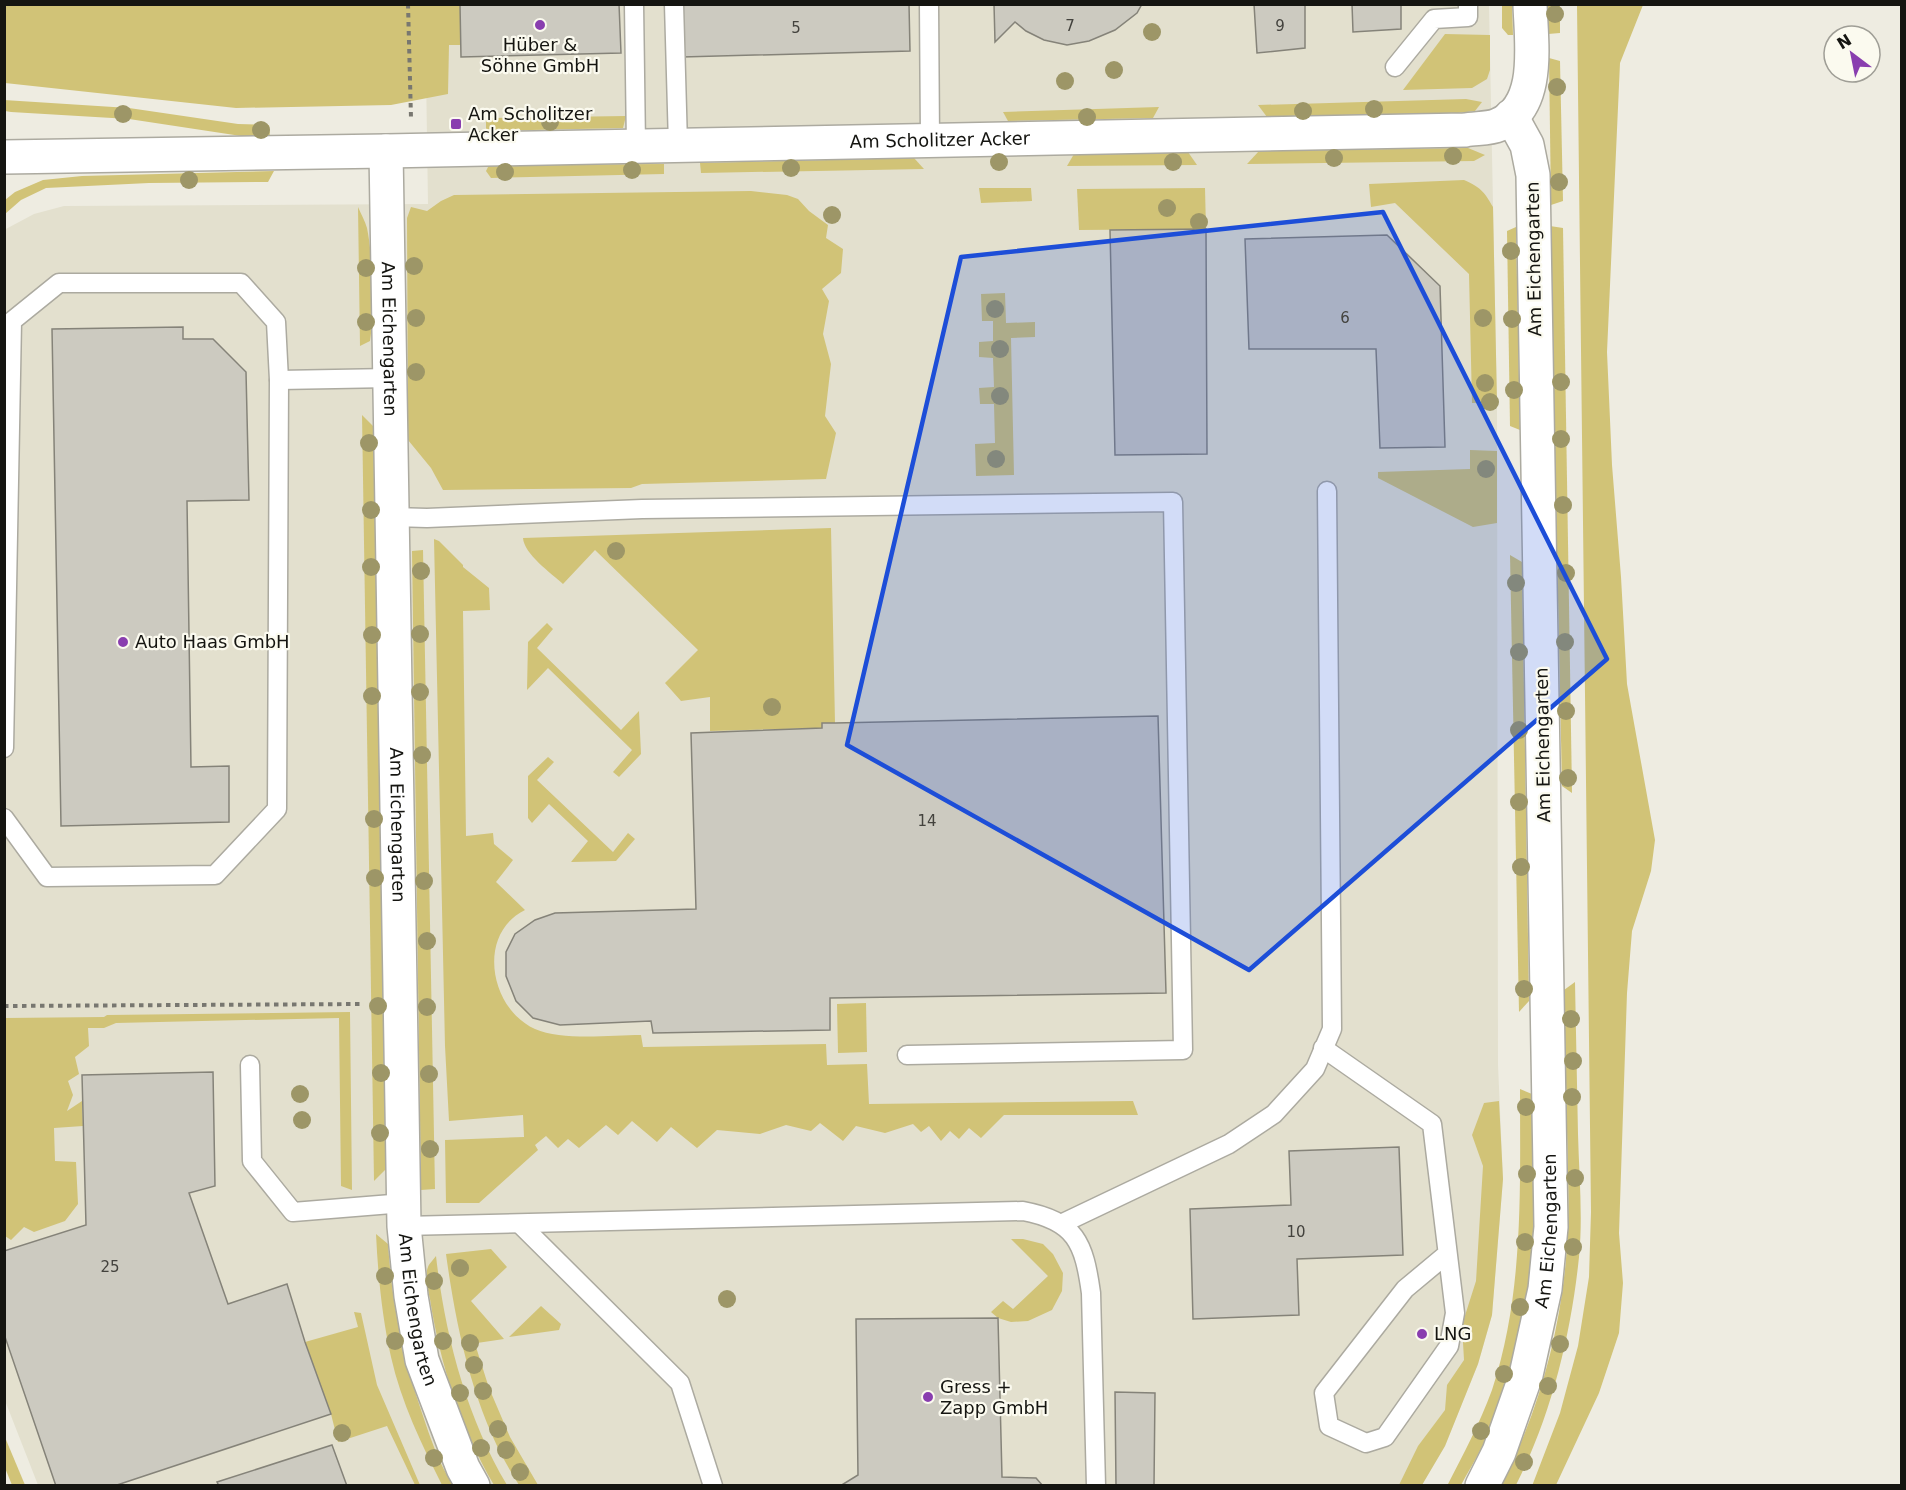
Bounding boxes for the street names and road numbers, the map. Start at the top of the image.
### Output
street label: Am Scholitzer Acker [849,127,1031,152]
street label: Am Eichengarten [1522,181,1545,337]
street label: Am Eichengarten [378,261,401,417]
street label: Am Eichengarten [1531,667,1554,823]
street label: Am Eichengarten [386,747,410,903]
street label: Am Eichengarten [1530,1153,1561,1310]
street label: Am Eichengarten [395,1232,442,1389]

